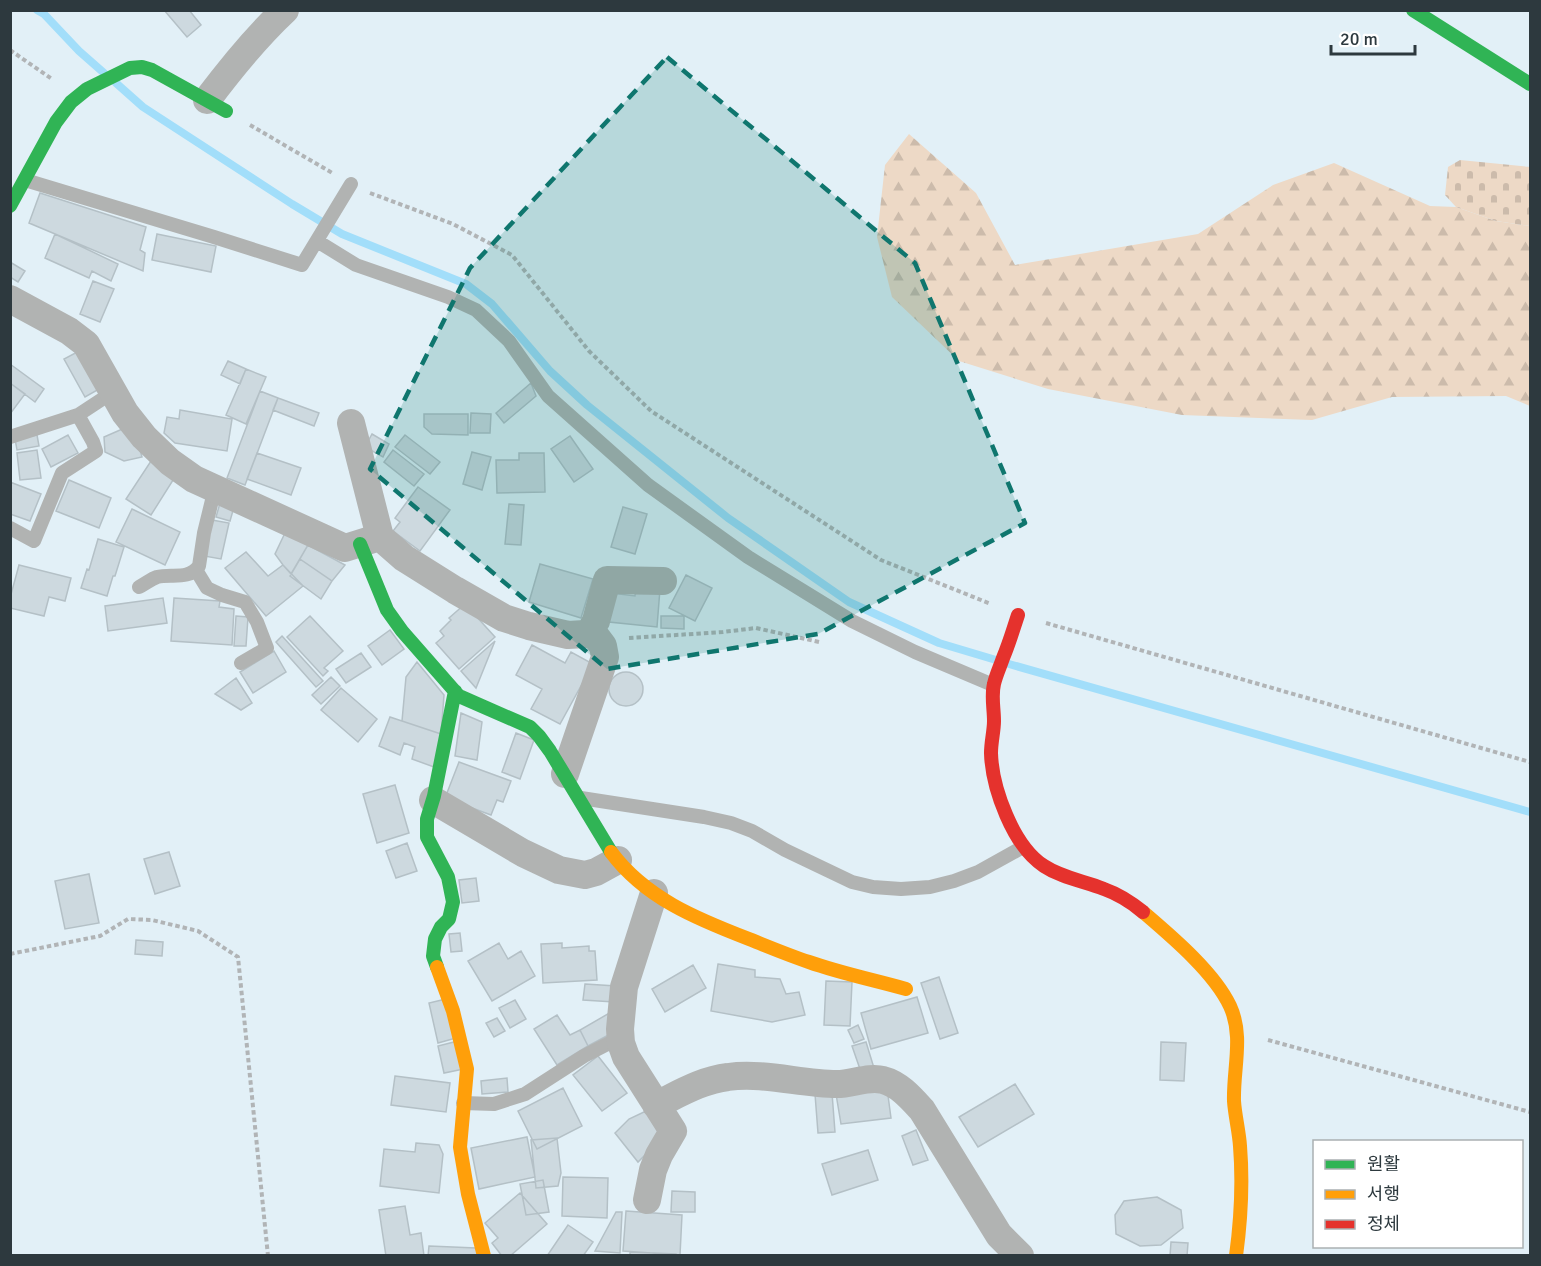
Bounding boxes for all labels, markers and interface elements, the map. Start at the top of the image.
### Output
scale bar [1331,18,1415,56]
text: 20 m [1340,28,1378,50]
legend [1313,1140,1523,1248]
text: 원활 [1367,1153,1400,1175]
text: 서행 [1367,1183,1400,1205]
text: 정체 [1367,1213,1400,1235]

